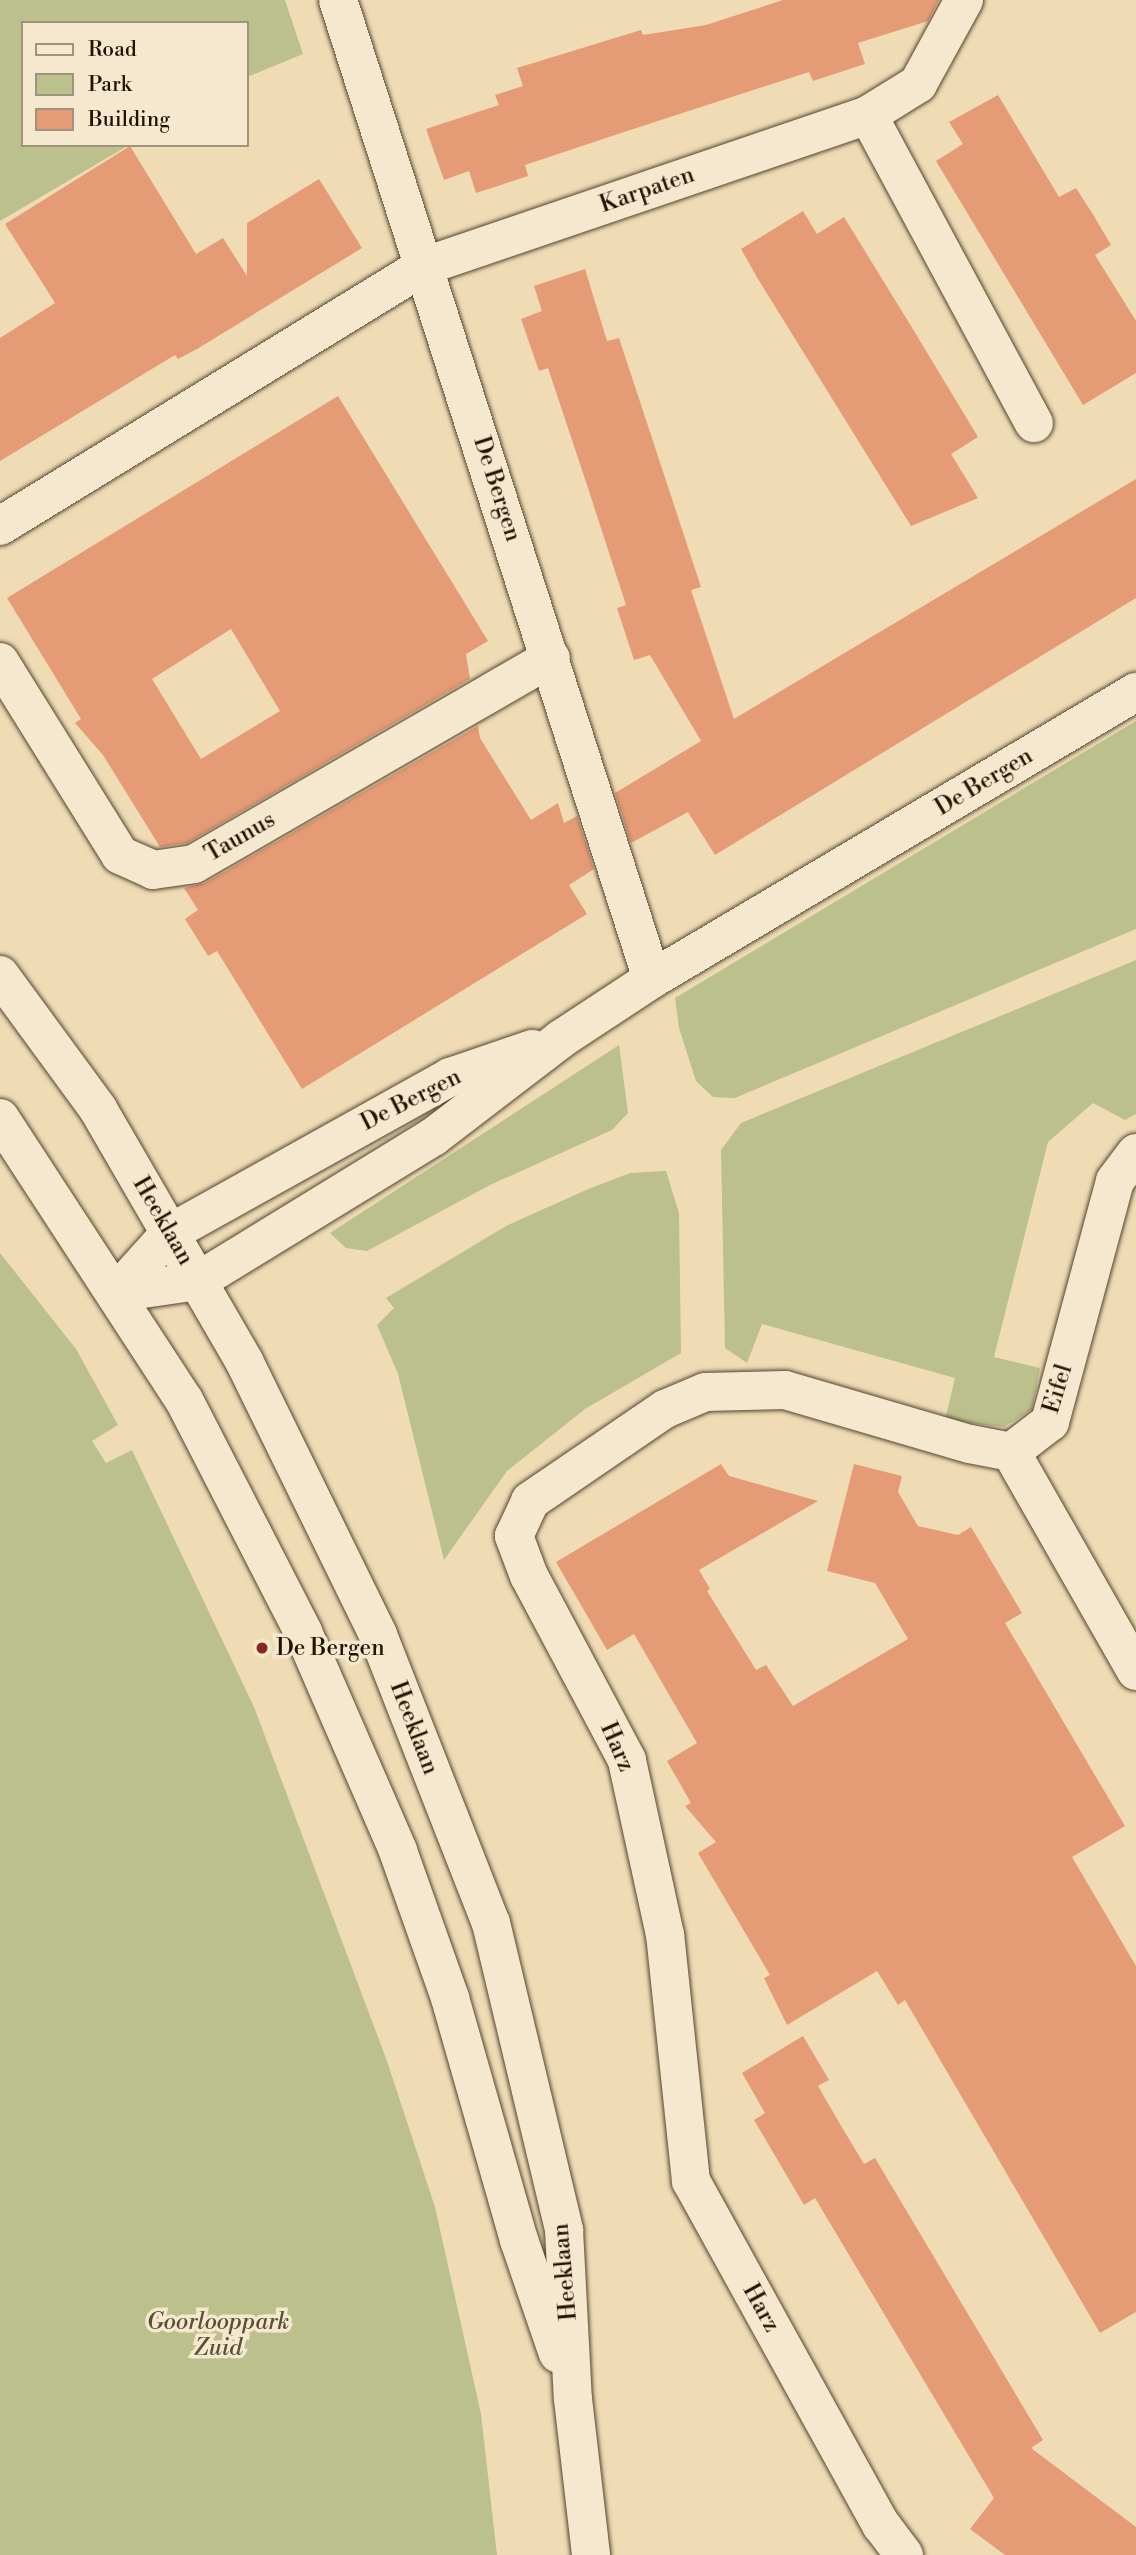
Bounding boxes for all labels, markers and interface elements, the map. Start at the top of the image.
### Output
legend [21,21,248,147]
text: Road [88,37,137,63]
text: Park [88,72,132,98]
text: Building [88,107,170,133]
street label: Karpaten [596,161,698,219]
street label: De Bergen [467,433,527,545]
street label: De Bergen [930,742,1038,822]
street label: Taunus [200,806,280,868]
street label: De Bergen [356,1063,466,1137]
street label: Heeklaan [127,1172,199,1270]
street label: Eifel [1038,1361,1078,1417]
place label: De Bergen [276,1634,385,1662]
marker: De Bergen [254,1640,270,1656]
street label: Heeklaan [384,1678,444,1778]
street label: Harz [594,1718,640,1776]
street label: Heeklaan [547,2222,583,2322]
street label: Harz [737,2279,785,2337]
park label: Goorlooppark Zuid [147,2308,289,2362]

